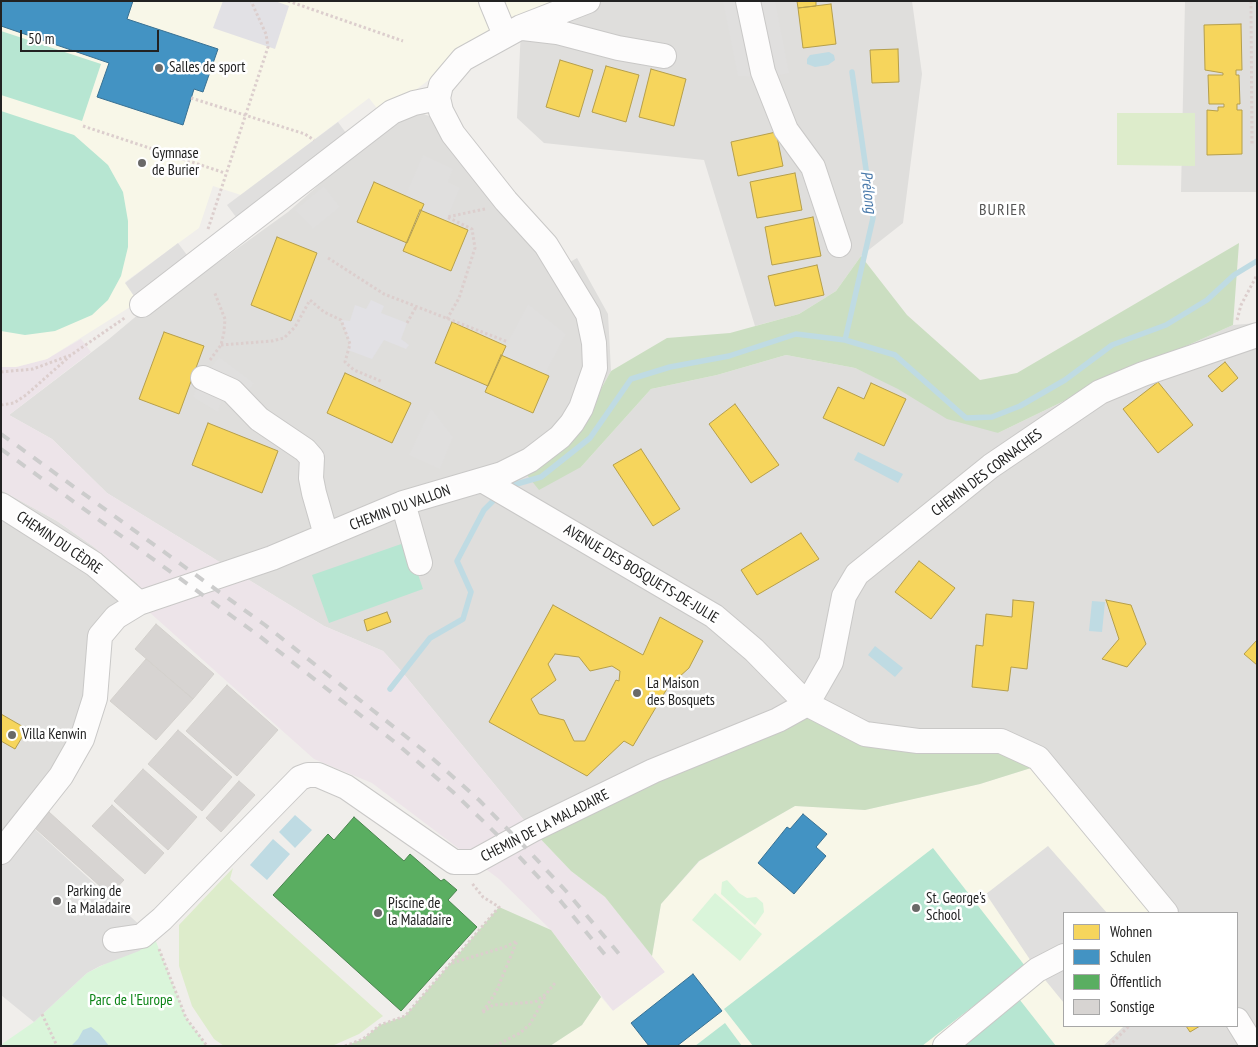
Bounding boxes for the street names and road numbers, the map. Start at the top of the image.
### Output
street label: CHEMIN DES CORNACHES [928,425,1046,521]
street label: CHEMIN DU VALLON [347,481,453,535]
street label: CHEMIN DU CÈDRE [13,508,105,578]
street label: AVENUE DES BOSQUETS-DE-JULIE [560,521,722,627]
street label: CHEMIN DE LA MALADAIRE [478,786,612,866]

